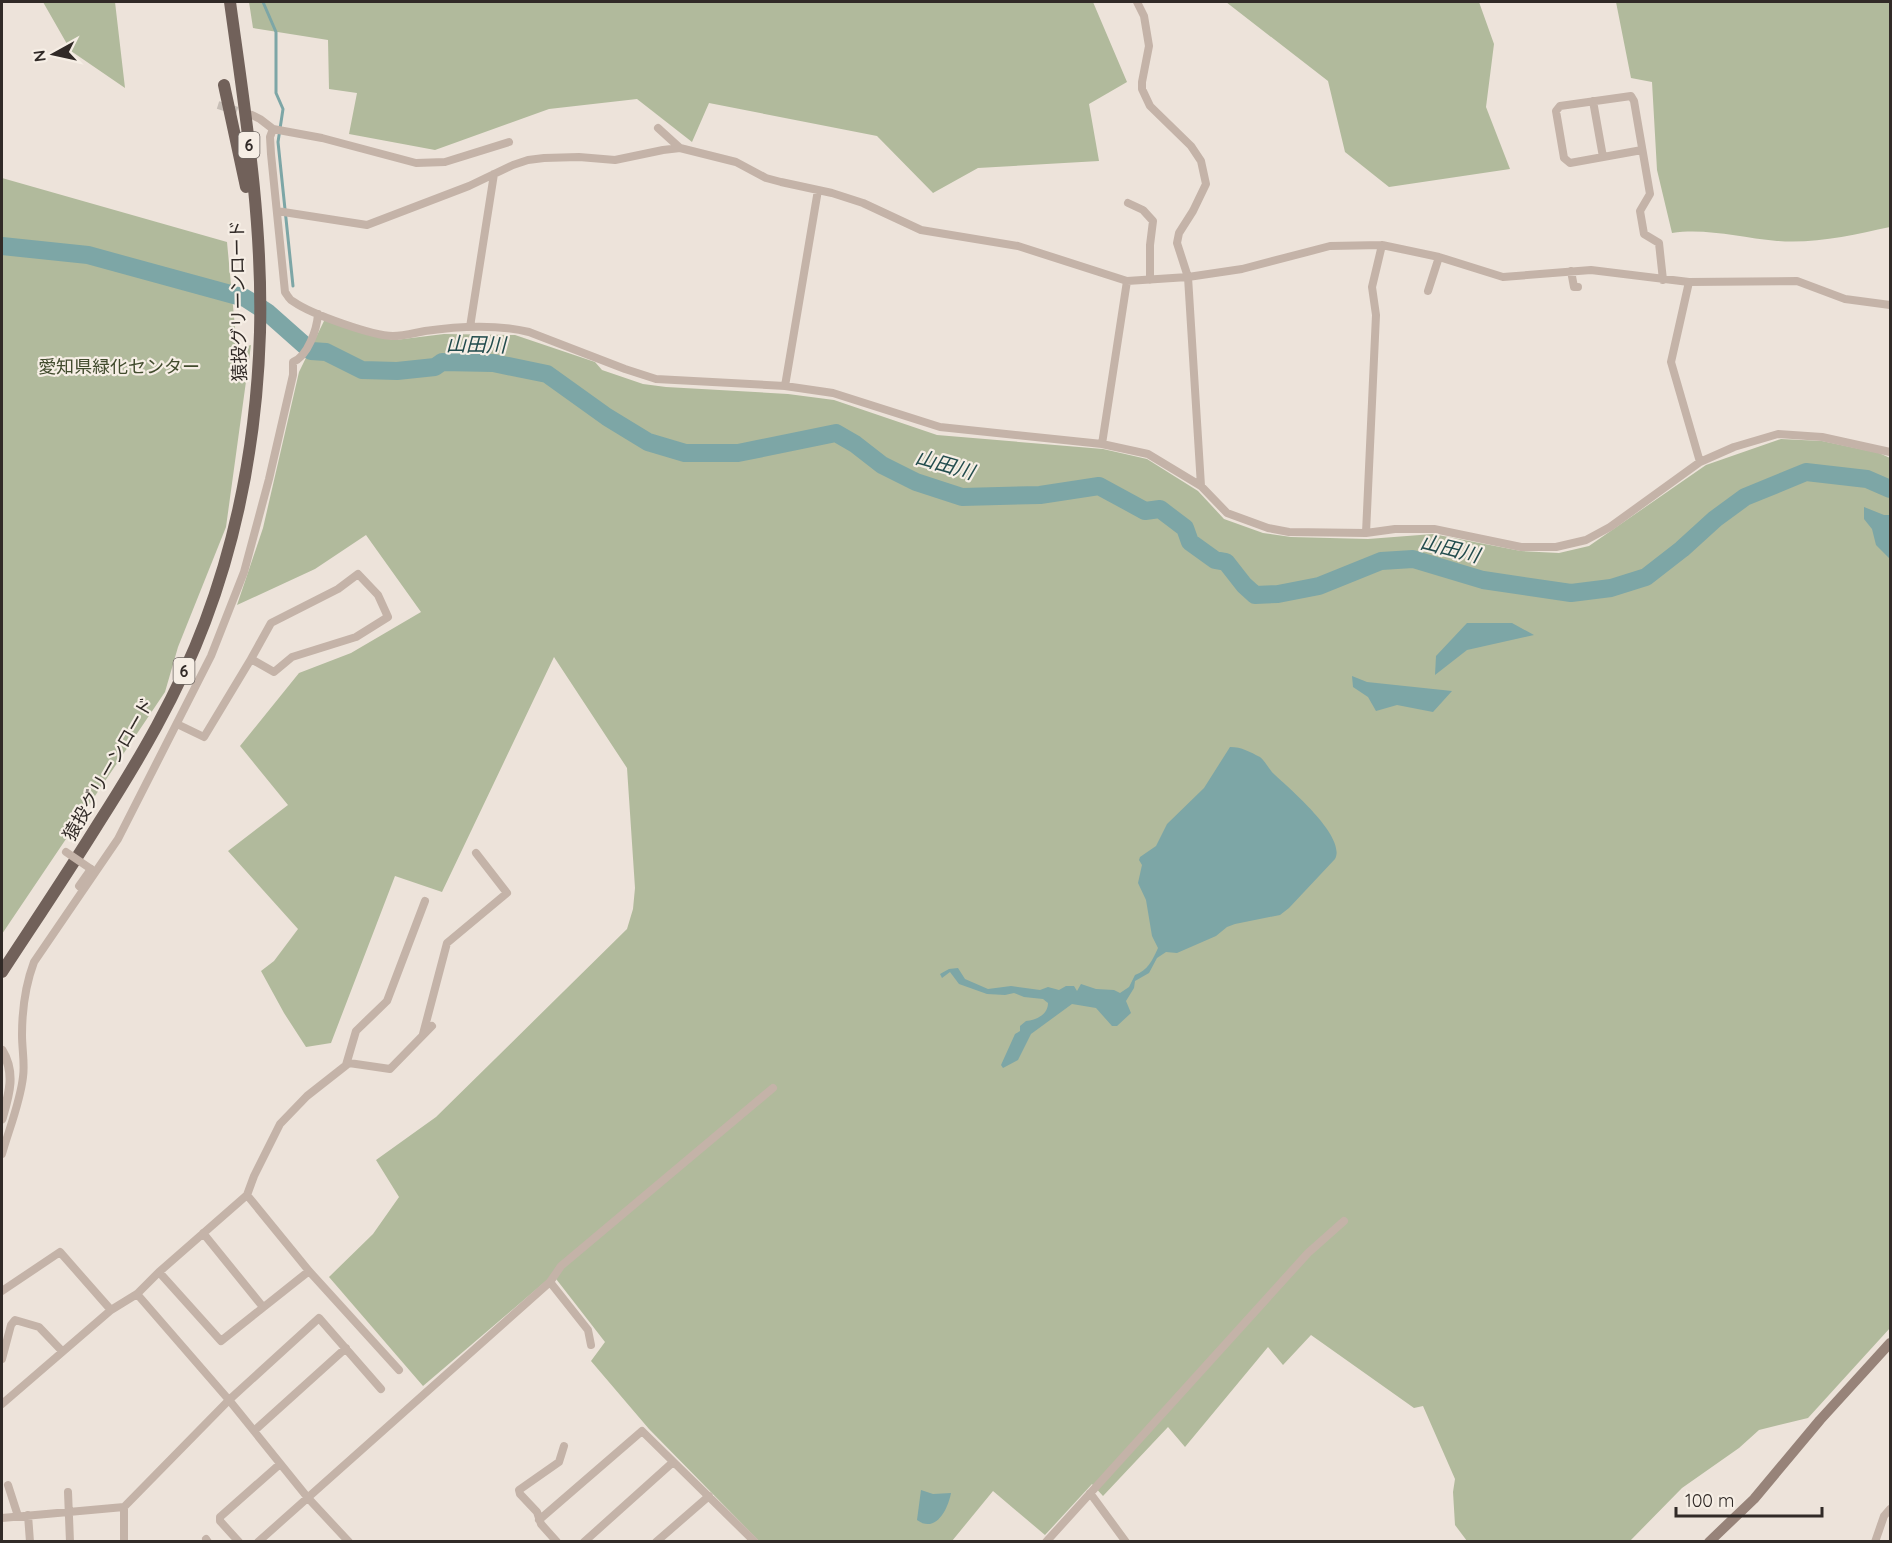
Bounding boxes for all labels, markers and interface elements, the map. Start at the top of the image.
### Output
north arrow [24,24,84,84]
text: N [28,49,50,63]
road number: 6 [238,132,260,158]
street label: 猿投グリーンロード [225,220,251,382]
water label: 山田川 [446,331,508,357]
park label: 愛知県緑化センター [38,355,200,378]
water label: 山田川 [913,444,979,485]
water label: 山田川 [1418,529,1484,568]
road number: 6 [174,658,195,684]
street label: 猿投グリーンロード [58,693,158,845]
scale bar [1676,1480,1822,1518]
text: 100 m [1685,1489,1734,1512]

